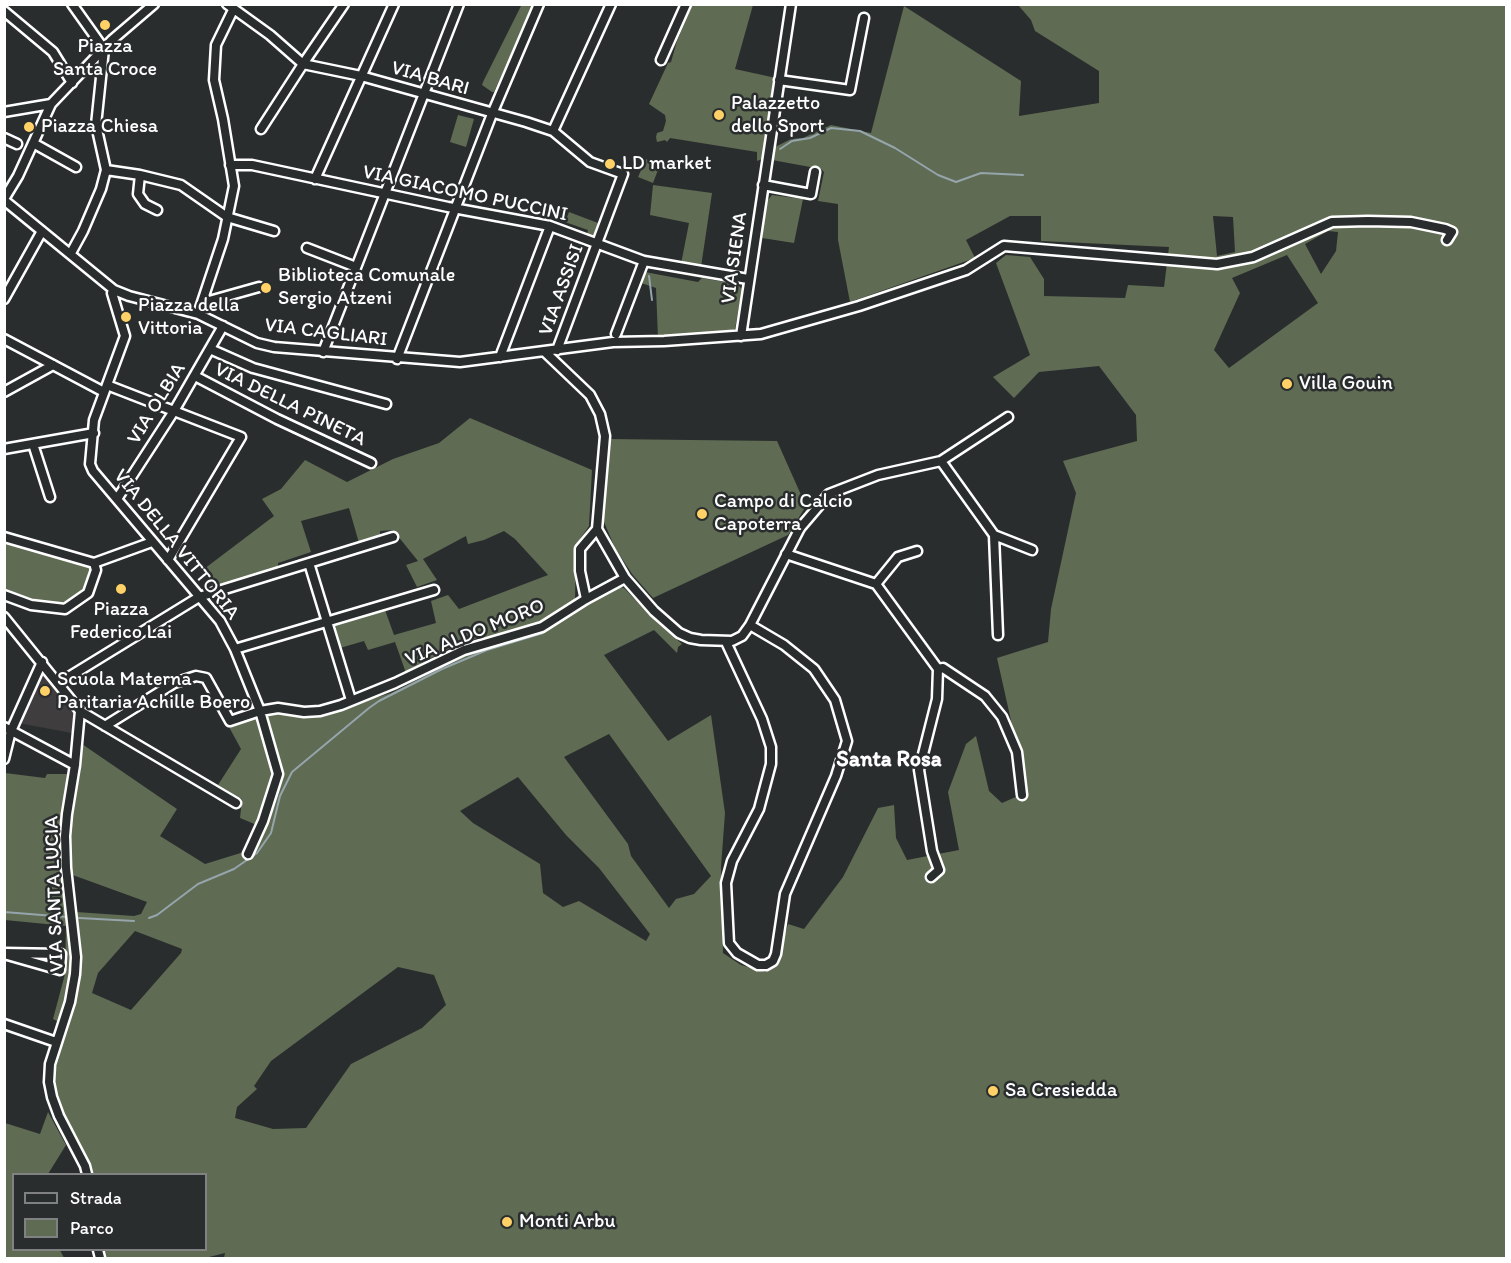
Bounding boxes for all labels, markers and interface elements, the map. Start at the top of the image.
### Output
marker: Piazza Santa Croce [98,18,112,32]
place label: Piazza Santa Croce [53,35,157,82]
street label: VIA BARI [388,56,472,102]
place label: Palazzetto dello Sport [731,92,825,139]
marker: Palazzetto dello Sport [712,108,726,122]
place label: Piazza Chiesa [41,115,158,139]
marker: Piazza Chiesa [22,120,36,134]
place label: LD market [622,152,711,176]
marker: LD market [603,157,617,171]
street label: VIA GIACOMO PUCCINI [360,161,570,227]
street label: VIA SIENA [717,210,753,306]
street label: VIA ASSISI [534,241,590,339]
place label: Biblioteca Comunale Sergio Atzeni [278,264,455,311]
marker: Biblioteca Comunale Sergio Atzeni [259,281,273,295]
place label: Piazza della Vittoria [138,294,239,341]
marker: Piazza della Vittoria [119,310,133,324]
street label: VIA CAGLIARI [263,314,389,352]
street label: VIA DELLA PINETA [210,358,370,452]
street label: VIA OLBIA [123,359,191,449]
place label: Villa Gouin [1299,372,1393,396]
marker: Villa Gouin [1280,377,1294,391]
street label: VIA DELLA VITTORIA [108,465,244,625]
place label: Campo di Calcio Capoterra [714,490,853,537]
marker: Campo di Calcio Capoterra [695,507,709,521]
marker: Piazza Federico Lai [114,582,128,596]
street label: VIA ALDO MORO [402,594,548,672]
place label: Piazza Federico Lai [70,598,172,645]
place label: Scuola Materna Paritaria Achille Boero [57,668,250,715]
marker: Scuola Materna Paritaria Achille Boero [38,684,52,698]
district label: Santa Rosa [836,747,942,773]
street label: VIA SANTA LUCIA [40,815,70,973]
place label: Sa Cresiedda [1005,1079,1117,1103]
marker: Sa Cresiedda [986,1084,1000,1098]
legend [12,1173,207,1251]
text: Strada [70,1187,122,1209]
place label: Monti Arbu [519,1210,616,1234]
marker: Monti Arbu [500,1215,514,1229]
text: Parco [70,1217,114,1239]

